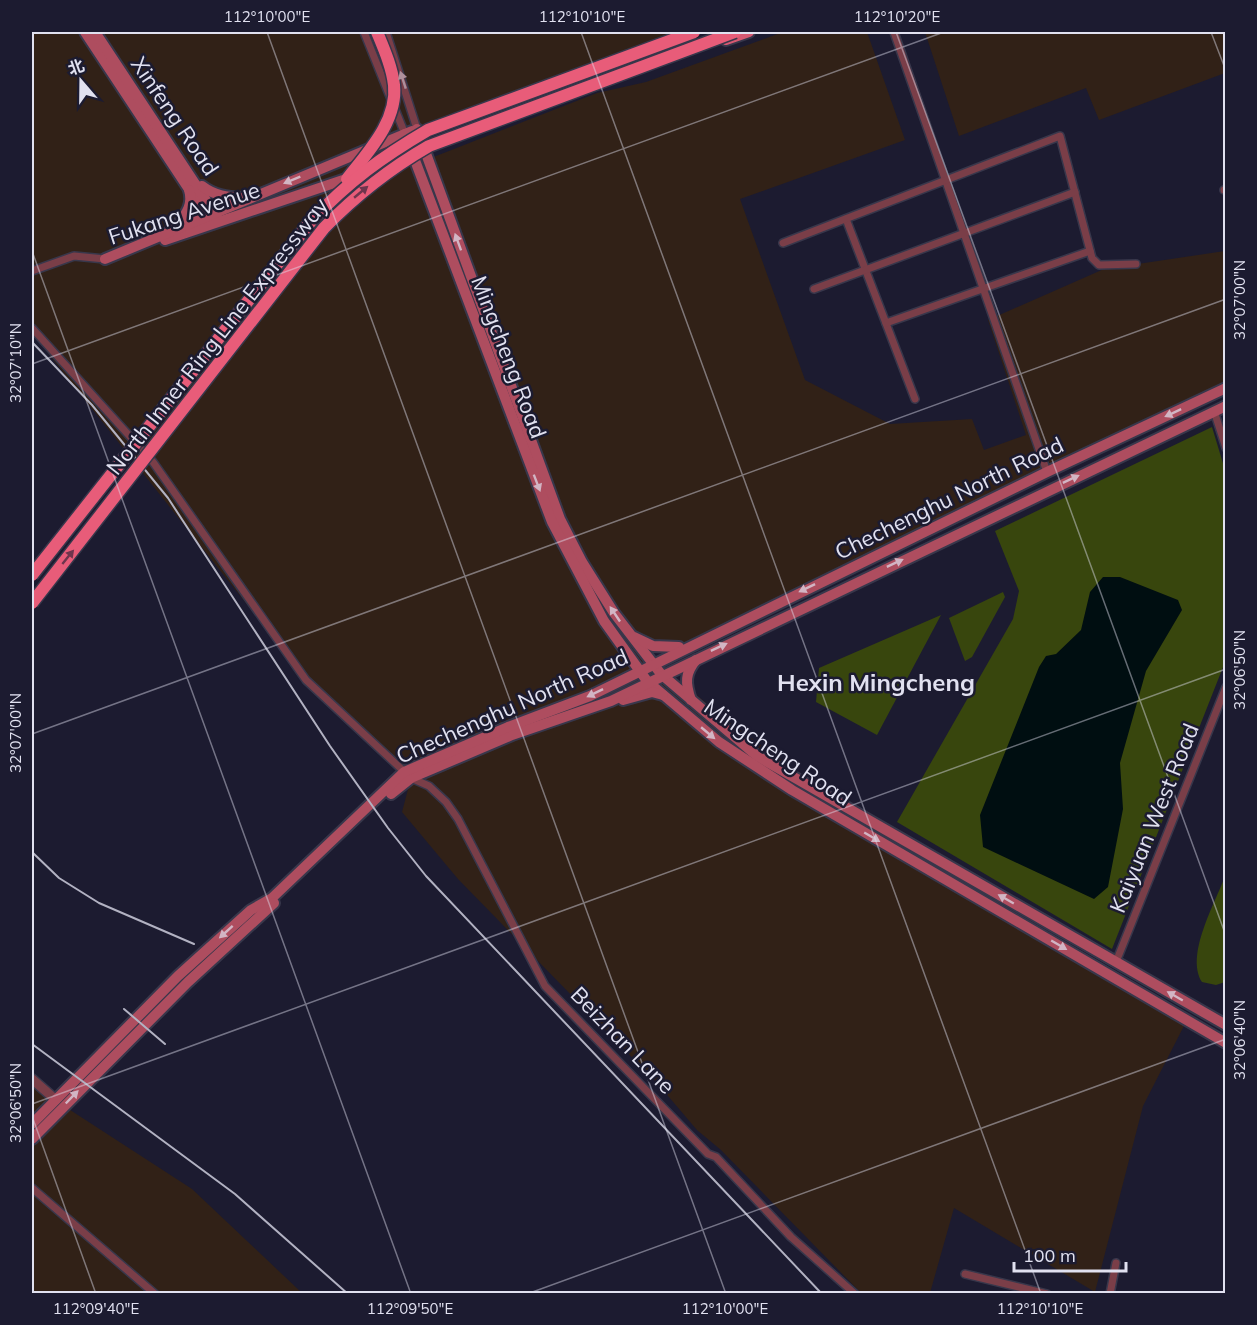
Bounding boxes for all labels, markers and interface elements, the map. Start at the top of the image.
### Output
text: 112°10'00"E [224,7,310,26]
text: 112°10'10"E [539,7,625,26]
text: 112°10'20"E [854,7,940,26]
north arrow [51,51,111,111]
street label: Xinfeng Road [125,51,225,181]
text: 北 [65,55,87,79]
one-way arrow [397,71,407,89]
street label: Fukang Avenue [105,175,263,251]
one-way arrow [283,175,301,185]
one-way arrow [353,187,368,199]
street label: North Inner Ring Line Expressway [100,191,334,480]
one-way arrow [453,232,463,250]
text: 32°07'00"N [1230,260,1249,340]
street label: Mingcheng Road [465,272,553,442]
text: 32°07'10"N [6,323,25,403]
one-way arrow [1164,408,1181,417]
street label: Chechenghu North Road [830,430,1068,566]
one-way arrow [532,474,542,492]
one-way arrow [1062,475,1079,484]
one-way arrow [62,549,75,565]
one-way arrow [886,559,903,568]
one-way arrow [799,583,816,593]
one-way arrow [609,606,621,622]
text: 32°06'50"N [1230,630,1249,710]
street label: Chechenghu North Road [392,642,632,770]
one-way arrow [710,643,727,652]
district label: Hexin Mingcheng [777,667,975,697]
one-way arrow [586,688,604,698]
street label: Mingcheng Road [699,692,857,812]
text: 32°07'00"N [6,693,25,773]
street label: Kaiyuan West Road [1103,719,1205,917]
one-way arrow [700,726,716,739]
one-way arrow [864,831,881,841]
one-way arrow [997,894,1014,904]
one-way arrow [219,925,234,938]
one-way arrow [1051,940,1067,951]
street label: Beizhan Lane [565,981,681,1099]
one-way arrow [1167,990,1183,1001]
text: 32°06'40"N [1230,1000,1249,1080]
text: 32°06'50"N [6,1063,25,1143]
one-way arrow [65,1090,79,1105]
scale bar [1014,1235,1126,1273]
text: 100 m [1023,1244,1076,1267]
text: 112°09'40"E [53,1299,139,1318]
text: 112°09'50"E [367,1299,453,1318]
text: 112°10'00"E [682,1299,768,1318]
text: 112°10'10"E [997,1299,1083,1318]

